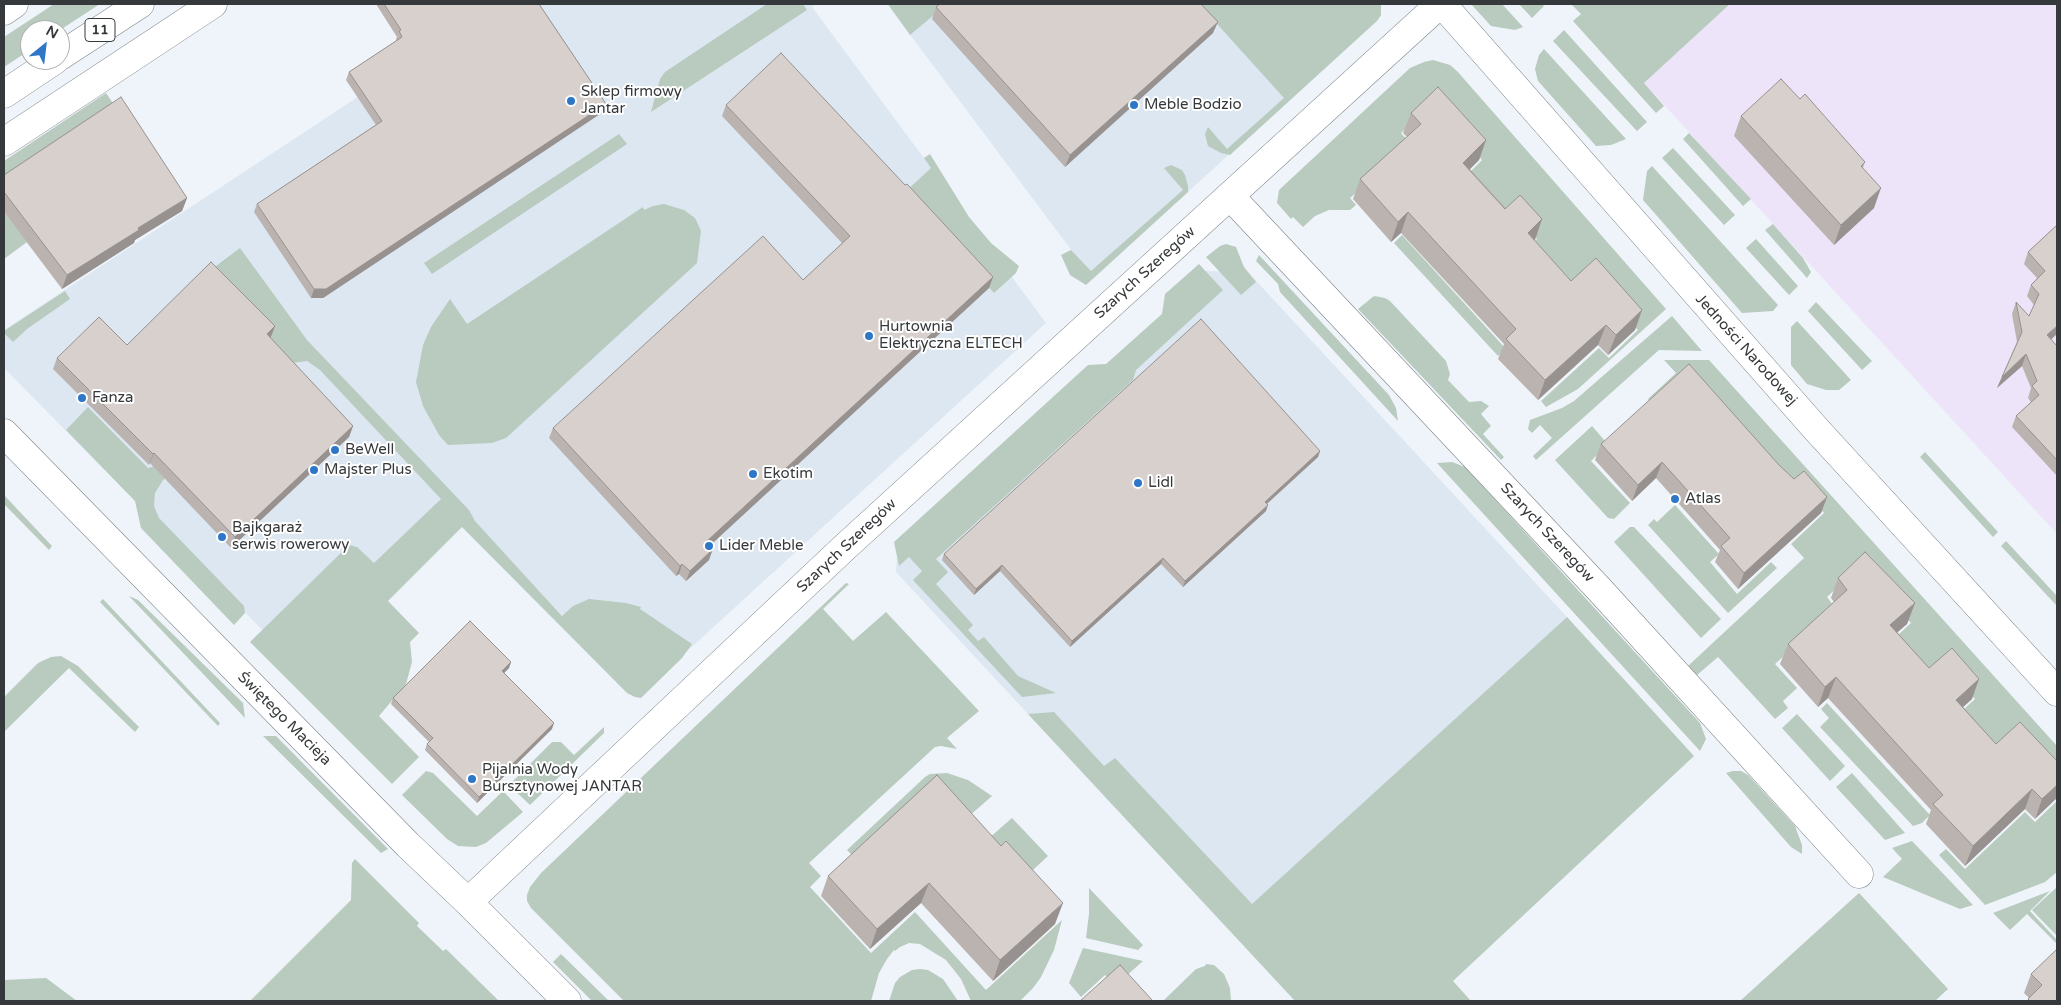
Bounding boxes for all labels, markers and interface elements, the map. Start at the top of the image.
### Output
road number: 11 [85,18,115,42]
north arrow [20,20,70,70]
text: N [43,22,61,42]
place label: Sklep firmowy Jantar [581,83,682,118]
marker: Sklep firmowy Jantar [565,95,577,107]
place label: Meble Bodzio [1144,96,1242,114]
marker: Meble Bodzio [1128,99,1140,111]
street label: Szarych Szeregów [1091,223,1199,323]
street label: Jedności Narodowej [1691,291,1801,409]
place label: Hurtownia Elektryczna ELTECH [879,318,1023,353]
marker: Hurtownia Elektryczna ELTECH [863,330,875,342]
place label: Fanza [92,389,133,407]
marker: Fanza [76,392,88,404]
place label: BeWell [345,441,394,459]
marker: BeWell [329,444,341,456]
place label: Majster Plus [324,461,412,479]
marker: Majster Plus [308,464,320,476]
place label: Ekotim [763,465,813,483]
marker: Ekotim [747,468,759,480]
place label: Lidl [1148,474,1174,492]
marker: Lidl [1132,477,1144,489]
street label: Szarych Szeregów [1496,480,1598,586]
place label: Atlas [1685,490,1721,508]
marker: Atlas [1669,493,1681,505]
street label: Szarych Szeregów [794,495,900,597]
place label: Bajkgaraż serwis rowerowy [232,519,349,554]
marker: Bajkgaraż serwis rowerowy [216,531,228,543]
place label: Lider Meble [719,537,803,555]
marker: Lider Meble [703,540,715,552]
street label: Świętego Macieja [233,668,335,770]
place label: Pijalnia Wody Bursztynowej JANTAR [482,761,642,796]
marker: Pijalnia Wody Bursztynowej JANTAR [466,773,478,785]

